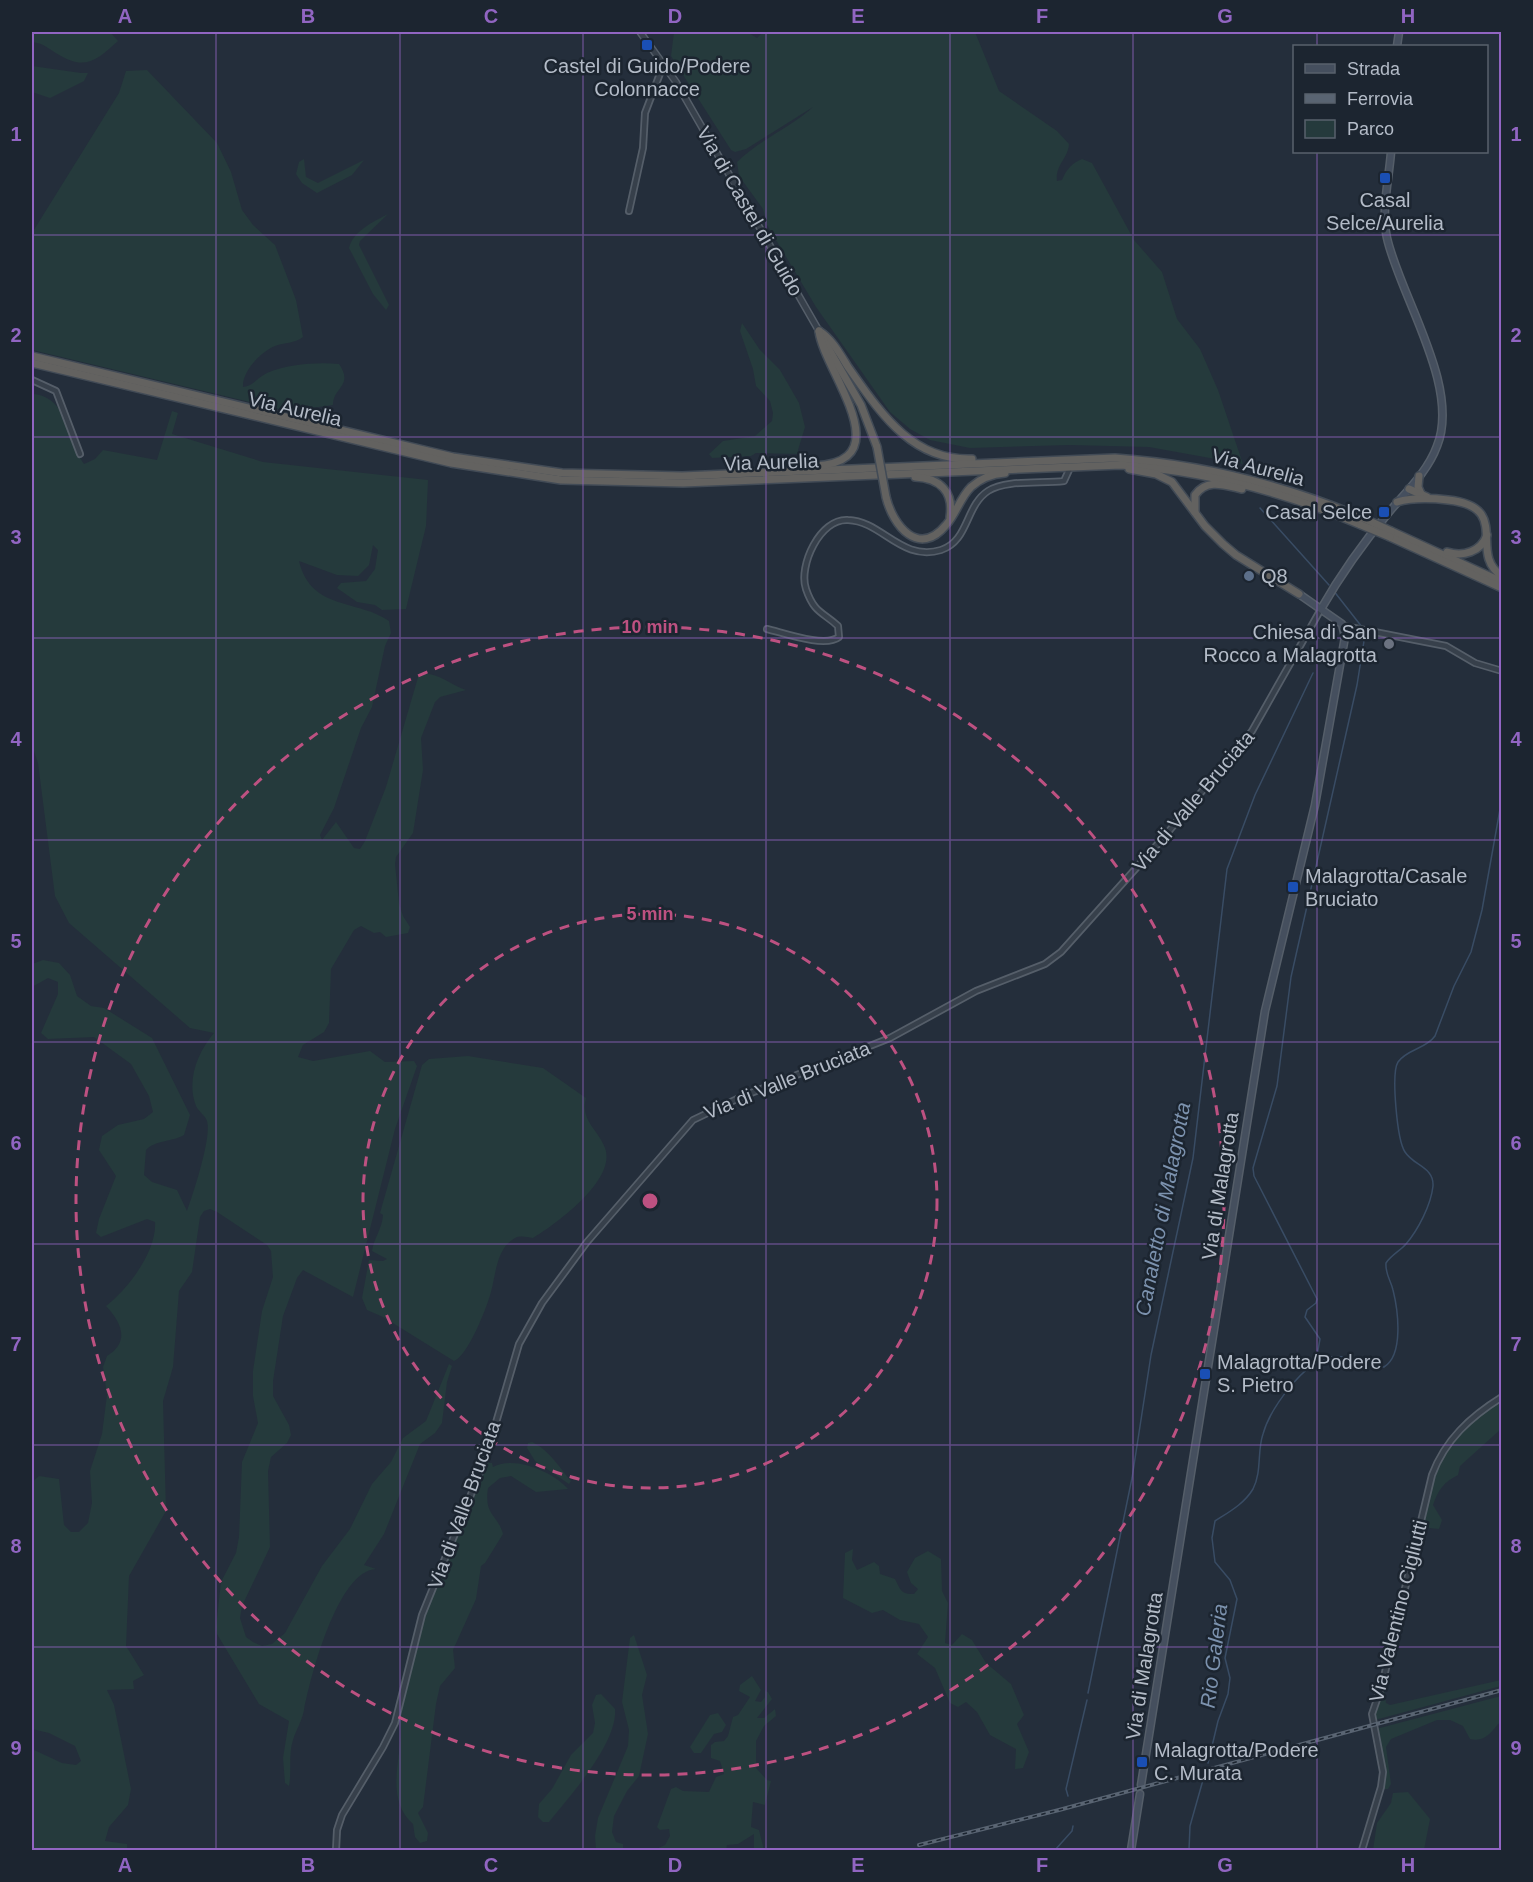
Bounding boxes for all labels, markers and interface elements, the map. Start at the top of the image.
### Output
text: A [118,5,132,27]
text: B [301,5,315,27]
text: C [484,5,498,27]
text: D [668,5,682,27]
text: E [851,5,865,27]
text: F [1036,5,1048,27]
text: G [1217,5,1233,27]
text: H [1401,5,1415,27]
marker: Castel di Guido/Podere Colonnacce [640,38,654,52]
legend [1293,45,1488,153]
place label: Castel di Guido/Podere Colonnacce [544,55,750,100]
text: Strada [1347,59,1401,79]
text: Ferrovia [1347,89,1414,109]
text: Parco [1347,119,1394,139]
street label: Via di Castel di Guido [692,122,808,300]
text: 1 [10,123,22,145]
text: 1 [1510,123,1522,145]
marker: Casal Selce/Aurelia [1378,171,1392,185]
place label: Casal Selce/Aurelia [1326,189,1445,234]
text: 2 [10,324,22,346]
text: 2 [1510,324,1522,346]
street label: Via Aurelia [246,388,345,431]
street label: Via Aurelia [1209,444,1308,490]
street label: Via Aurelia [723,449,820,475]
place label: Casal Selce [1265,501,1372,523]
marker: Casal Selce [1377,505,1391,519]
text: 3 [10,526,22,548]
text: 3 [1510,526,1522,548]
place label: Q8 [1261,565,1288,587]
marker: Q8 [1242,569,1256,583]
text: 10 min [621,617,679,637]
place label: Chiesa di San Rocco a Malagrotta [1204,621,1378,666]
marker: Chiesa di San Rocco a Malagrotta [1382,637,1396,651]
street label: Via di Valle Bruciata [1128,725,1259,876]
text: 4 [10,728,22,750]
text: 4 [1510,728,1522,750]
place label: Malagrotta/Casale Bruciato [1305,865,1467,910]
marker: Malagrotta/Casale Bruciato [1286,880,1300,894]
text: 5 min [626,904,674,924]
text: 5 [10,930,22,952]
text: 5 [1510,930,1522,952]
street label: Via di Valle Bruciata [701,1036,874,1123]
water label: Canaletto di Malagrotta [1131,1100,1195,1318]
street label: Via di Malagrotta [1197,1109,1243,1262]
text: 6 [10,1132,22,1154]
text: 6 [1510,1132,1522,1154]
centre of rings [640,1191,660,1211]
text: 7 [10,1333,22,1355]
text: 7 [1510,1333,1522,1355]
place label: Malagrotta/Podere S. Pietro [1217,1351,1382,1396]
marker: Malagrotta/Podere S. Pietro [1198,1367,1212,1381]
street label: Via di Valle Bruciata [423,1417,505,1592]
street label: Via Valentino Cigliutti [1365,1518,1431,1704]
text: 8 [10,1535,22,1557]
text: 8 [1510,1535,1522,1557]
street label: Via di Malagrotta [1121,1589,1167,1742]
water label: Rio Galeria [1196,1602,1231,1709]
text: 9 [10,1737,22,1759]
text: 9 [1510,1737,1522,1759]
place label: Malagrotta/Podere C. Murata [1154,1739,1319,1784]
marker: Malagrotta/Podere C. Murata [1135,1755,1149,1769]
text: A [118,1854,132,1876]
text: B [301,1854,315,1876]
text: C [484,1854,498,1876]
text: D [668,1854,682,1876]
text: E [851,1854,865,1876]
text: F [1036,1854,1048,1876]
text: G [1217,1854,1233,1876]
text: H [1401,1854,1415,1876]

